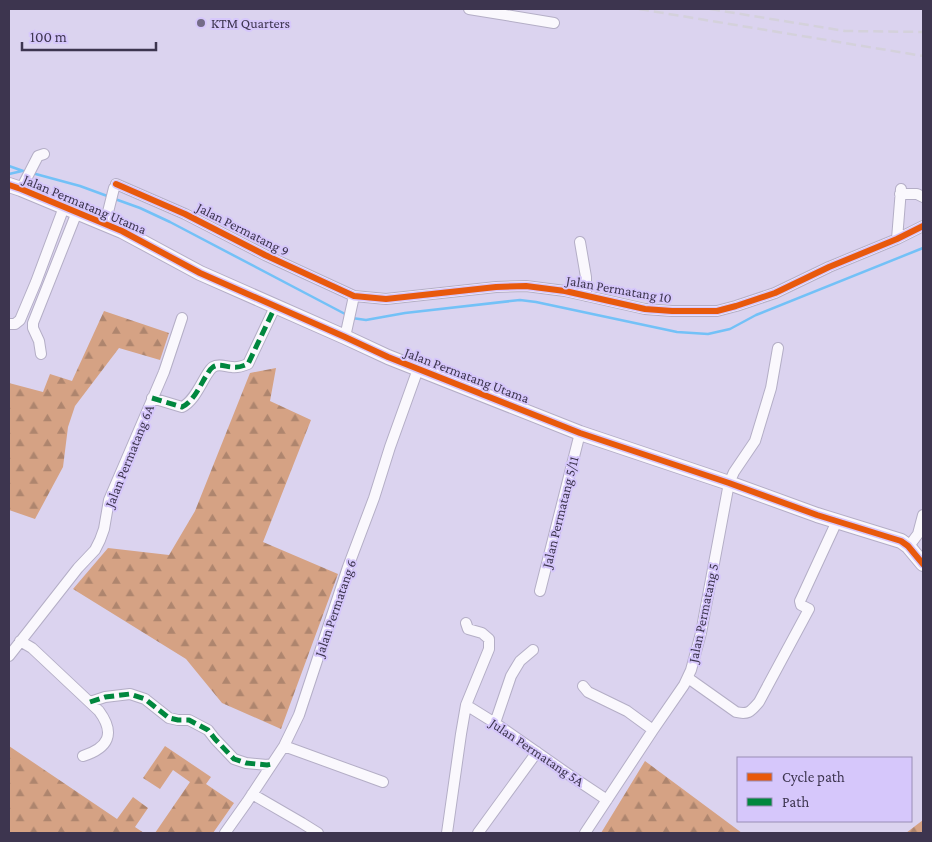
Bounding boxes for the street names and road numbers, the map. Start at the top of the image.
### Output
street label: Jalan Permatang Utama [19,170,149,237]
street label: Jalan Permatang 9 [192,198,292,259]
street label: Jalan Permatang 10 [563,271,673,306]
street label: Jalan Permatang Utama [401,343,532,406]
street label: Jalan Permatang 6A [100,402,157,512]
street label: Jalan Permatang 5/11 [538,454,582,571]
street label: Jalan Permatang 6 [310,557,359,661]
street label: Jalan Permatang 5 [684,562,721,666]
street label: Julan Permatang 5A [485,714,587,789]

